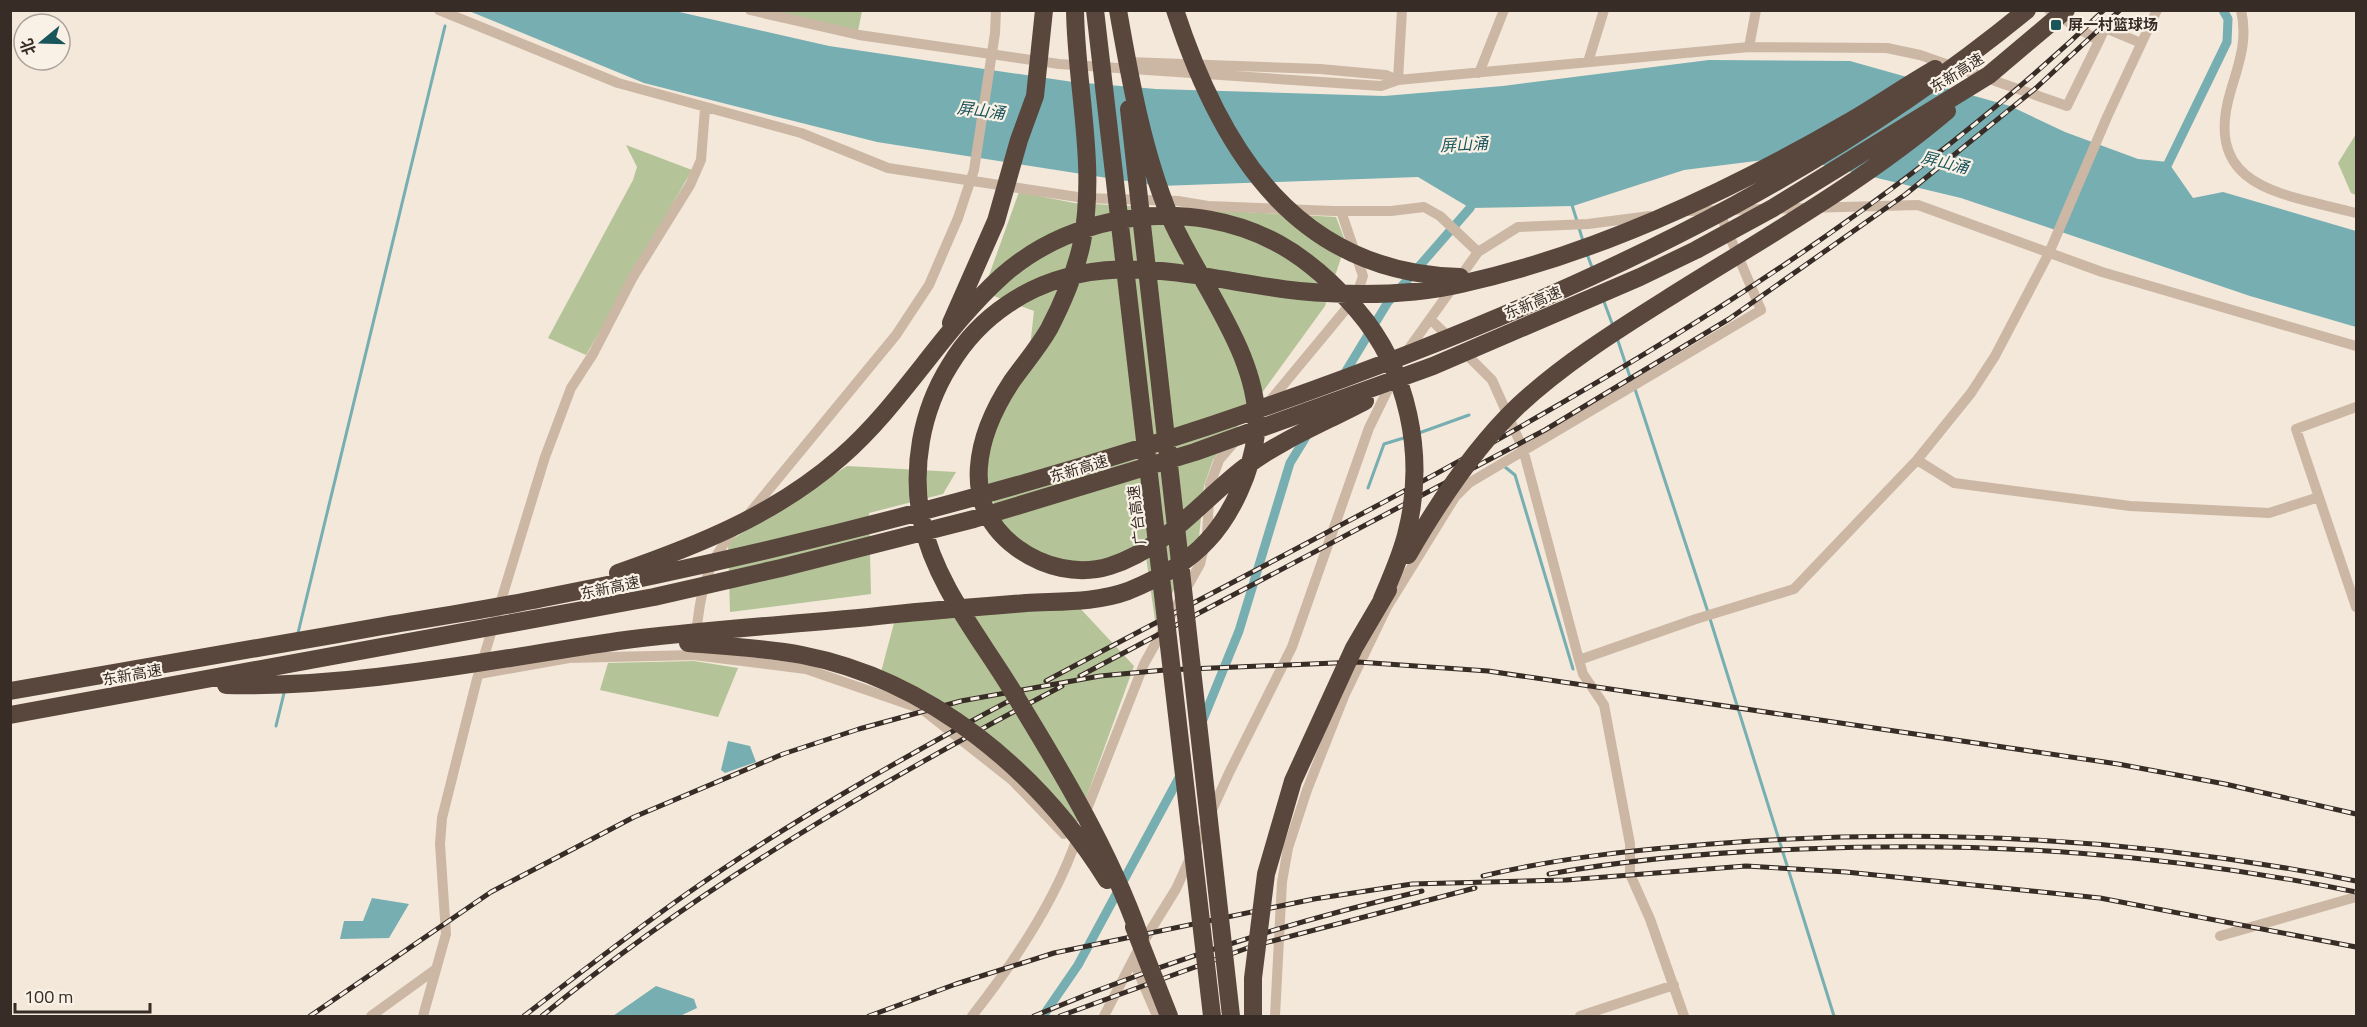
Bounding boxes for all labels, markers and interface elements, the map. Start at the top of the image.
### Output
north arrow [12,12,72,72]
place label: 屏一村篮球场 [2068,13,2158,36]
marker: 屏一村篮球场 [2049,18,2063,32]
text: 北 [14,35,42,58]
street label: 东新高速 [1925,47,1988,98]
water label: 屏山涌 [956,95,1008,125]
water label: 屏山涌 [1439,131,1491,157]
water label: 屏山涌 [1919,145,1973,180]
street label: 东新高速 [1501,280,1565,325]
street label: 东新高速 [1047,449,1111,488]
street label: 广台高速 [1121,484,1152,546]
street label: 东新高速 [578,570,642,605]
street label: 东新高速 [100,658,163,691]
scale bar [15,976,150,1014]
text: 100 m [24,983,73,1010]

